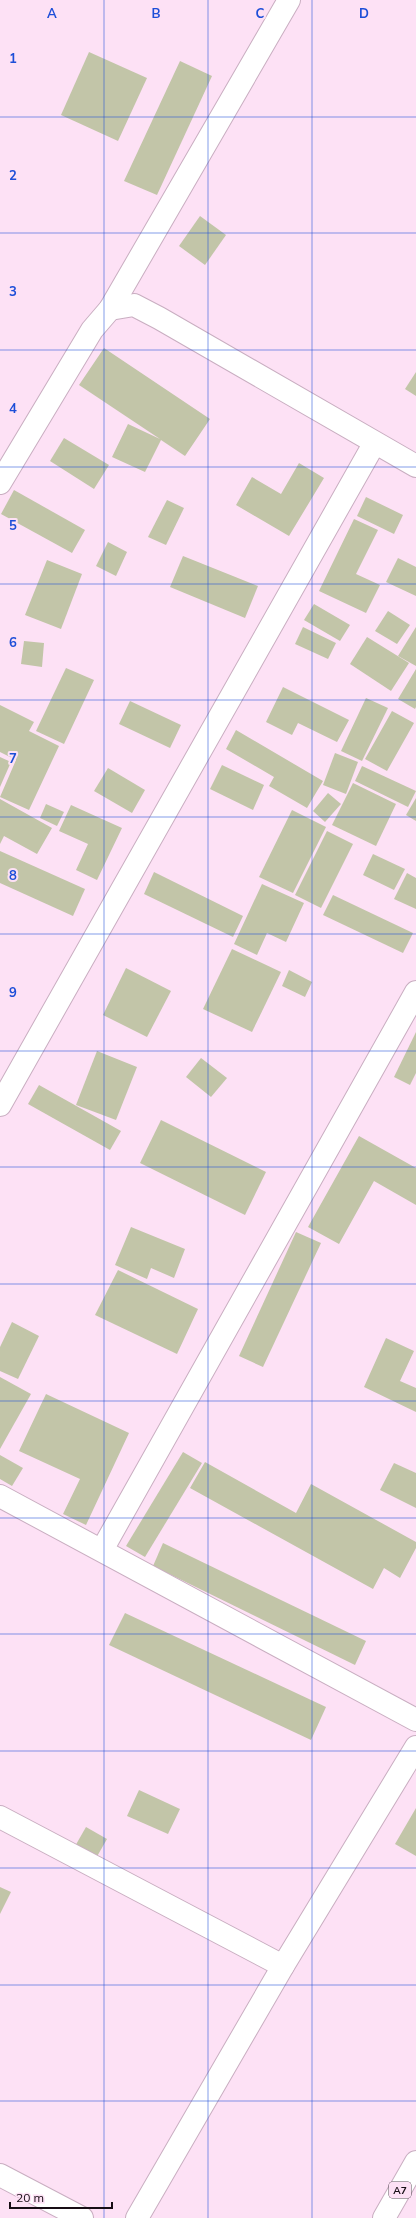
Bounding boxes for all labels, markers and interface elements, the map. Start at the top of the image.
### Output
text: A [47,5,57,21]
text: B [152,5,161,21]
text: C [256,5,265,21]
text: D [359,5,369,21]
text: 1 [9,50,17,66]
text: 2 [9,167,17,183]
text: 3 [9,283,17,299]
text: 4 [9,400,17,416]
text: 5 [9,517,17,533]
text: 6 [9,634,17,650]
text: 7 [9,750,17,766]
text: 8 [9,867,17,883]
text: 9 [9,984,17,1000]
road number: A7 [389,2182,411,2198]
scale bar [10,2184,112,2210]
text: 20 m [16,2190,44,2205]

